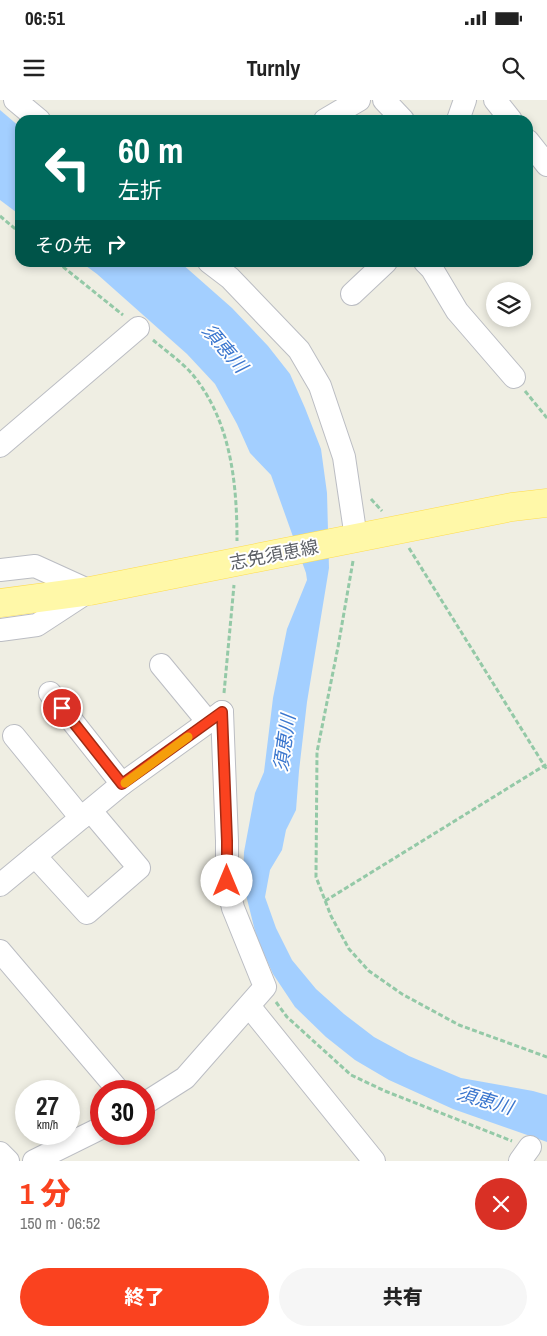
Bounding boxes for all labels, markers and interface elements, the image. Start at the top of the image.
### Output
text: 06:51 [25,5,65,31]
text: Turnly [247,53,300,83]
icon: menu [20,54,48,82]
icon: search [499,54,527,82]
text: 60 m [118,127,183,174]
icon: left [35,135,100,200]
text: 左折 [118,175,162,205]
icon: right [102,230,130,258]
text: その先 [35,232,92,258]
map controls [486,282,531,327]
button: layers [486,282,531,327]
water label: 須恵川 [196,318,255,380]
street label: 志免須恵線 [227,534,320,575]
pin [41,687,83,729]
icon: arrive [48,694,76,722]
water label: 須恵川 [267,711,301,773]
position arrow [200,854,252,906]
speed limit sign: 30 [90,1080,155,1145]
water label: 須恵川 [454,1080,518,1121]
text: 27 [36,1089,59,1123]
text: km/h [37,1117,58,1133]
text: 1 分 [20,1173,71,1213]
button: close [475,1178,527,1230]
text: 150 m · 06:52 [20,1212,100,1234]
button: 終了 [20,1268,269,1326]
button: 共有 [279,1268,527,1326]

